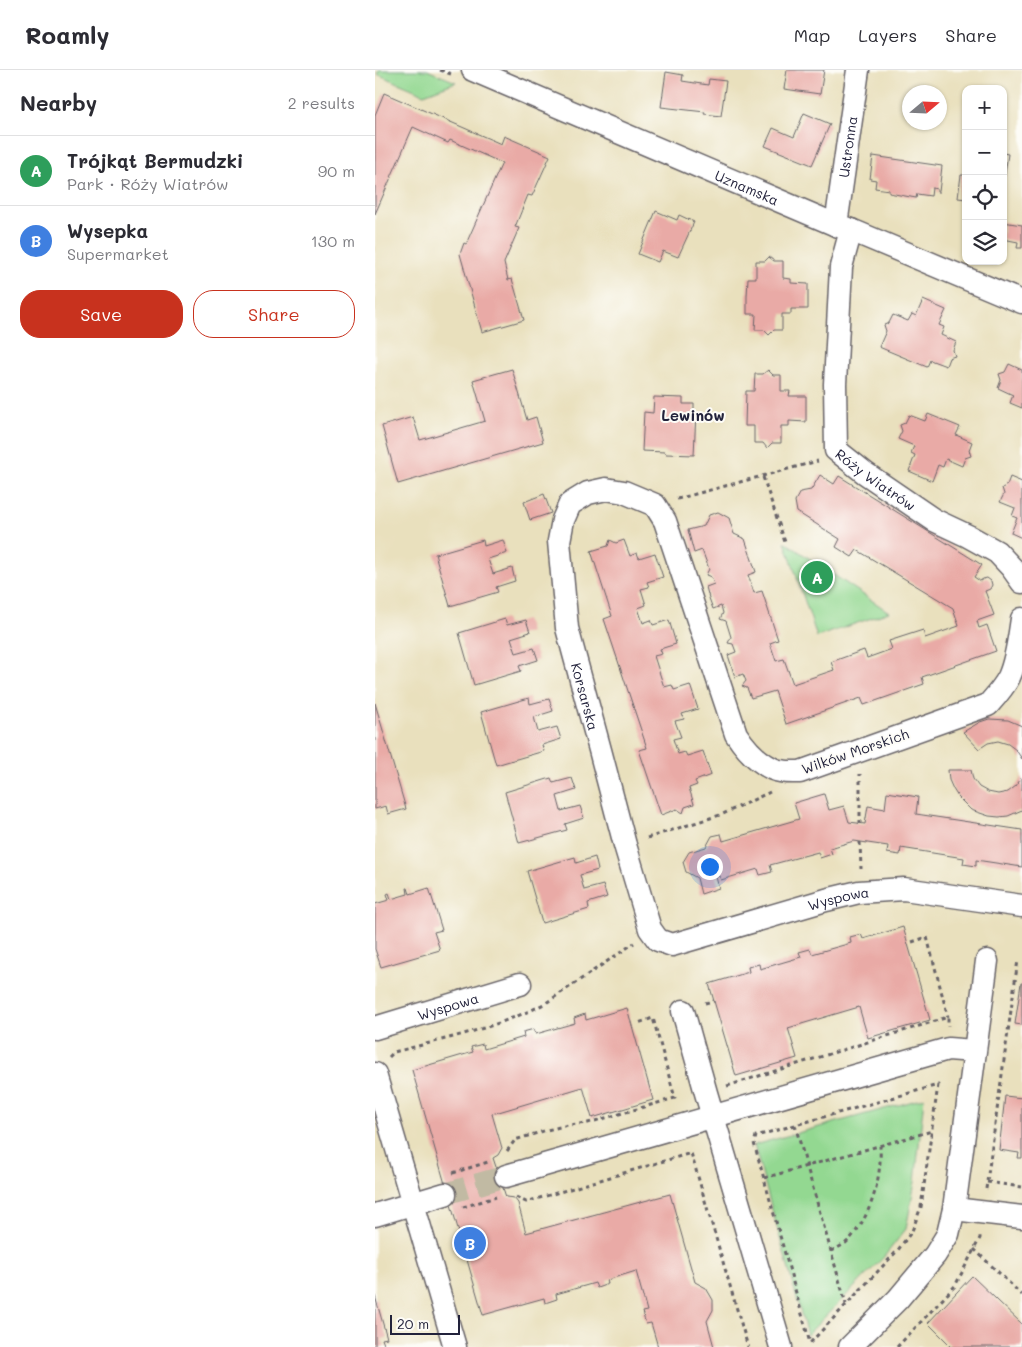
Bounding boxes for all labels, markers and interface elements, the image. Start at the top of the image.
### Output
text: Roamly [25,19,109,50]
text: Map [794,23,830,47]
text: Layers [858,23,917,47]
text: Share [945,23,997,47]
north arrow [902,85,947,130]
map controls [962,85,1007,265]
button: + [962,85,1007,130]
text: Nearby [20,89,97,116]
text: 2 results [288,92,355,113]
street label: Ustronna [833,115,861,179]
button: − [962,130,1007,175]
text: Trójkąt Bermudzki [67,148,243,173]
text: A [30,160,42,181]
text: 90 m [318,160,355,181]
street label: Uznamska [712,165,782,209]
text: Park · Róży Wiatrów [67,173,229,194]
button: locate [962,175,1007,220]
text: Wysepka [67,218,148,243]
button: layers [962,220,1007,265]
text: B [31,230,41,251]
text: 130 m [311,230,355,251]
text: Supermarket [67,243,169,264]
button: Save [20,290,183,338]
button: Share [193,290,355,338]
district label: Lewinów [661,405,725,425]
street label: Róży Wiatrów [832,444,920,515]
pin: A [801,558,833,596]
street label: Korsarska [567,660,604,732]
street label: Wilków Morskich [799,724,911,778]
your location [697,854,723,880]
street label: Wyspowa [805,882,870,914]
street label: Wyspowa [415,988,481,1024]
pin: B [454,1224,486,1262]
scale bar [390,1312,460,1335]
text: 20 m [397,1314,429,1333]

